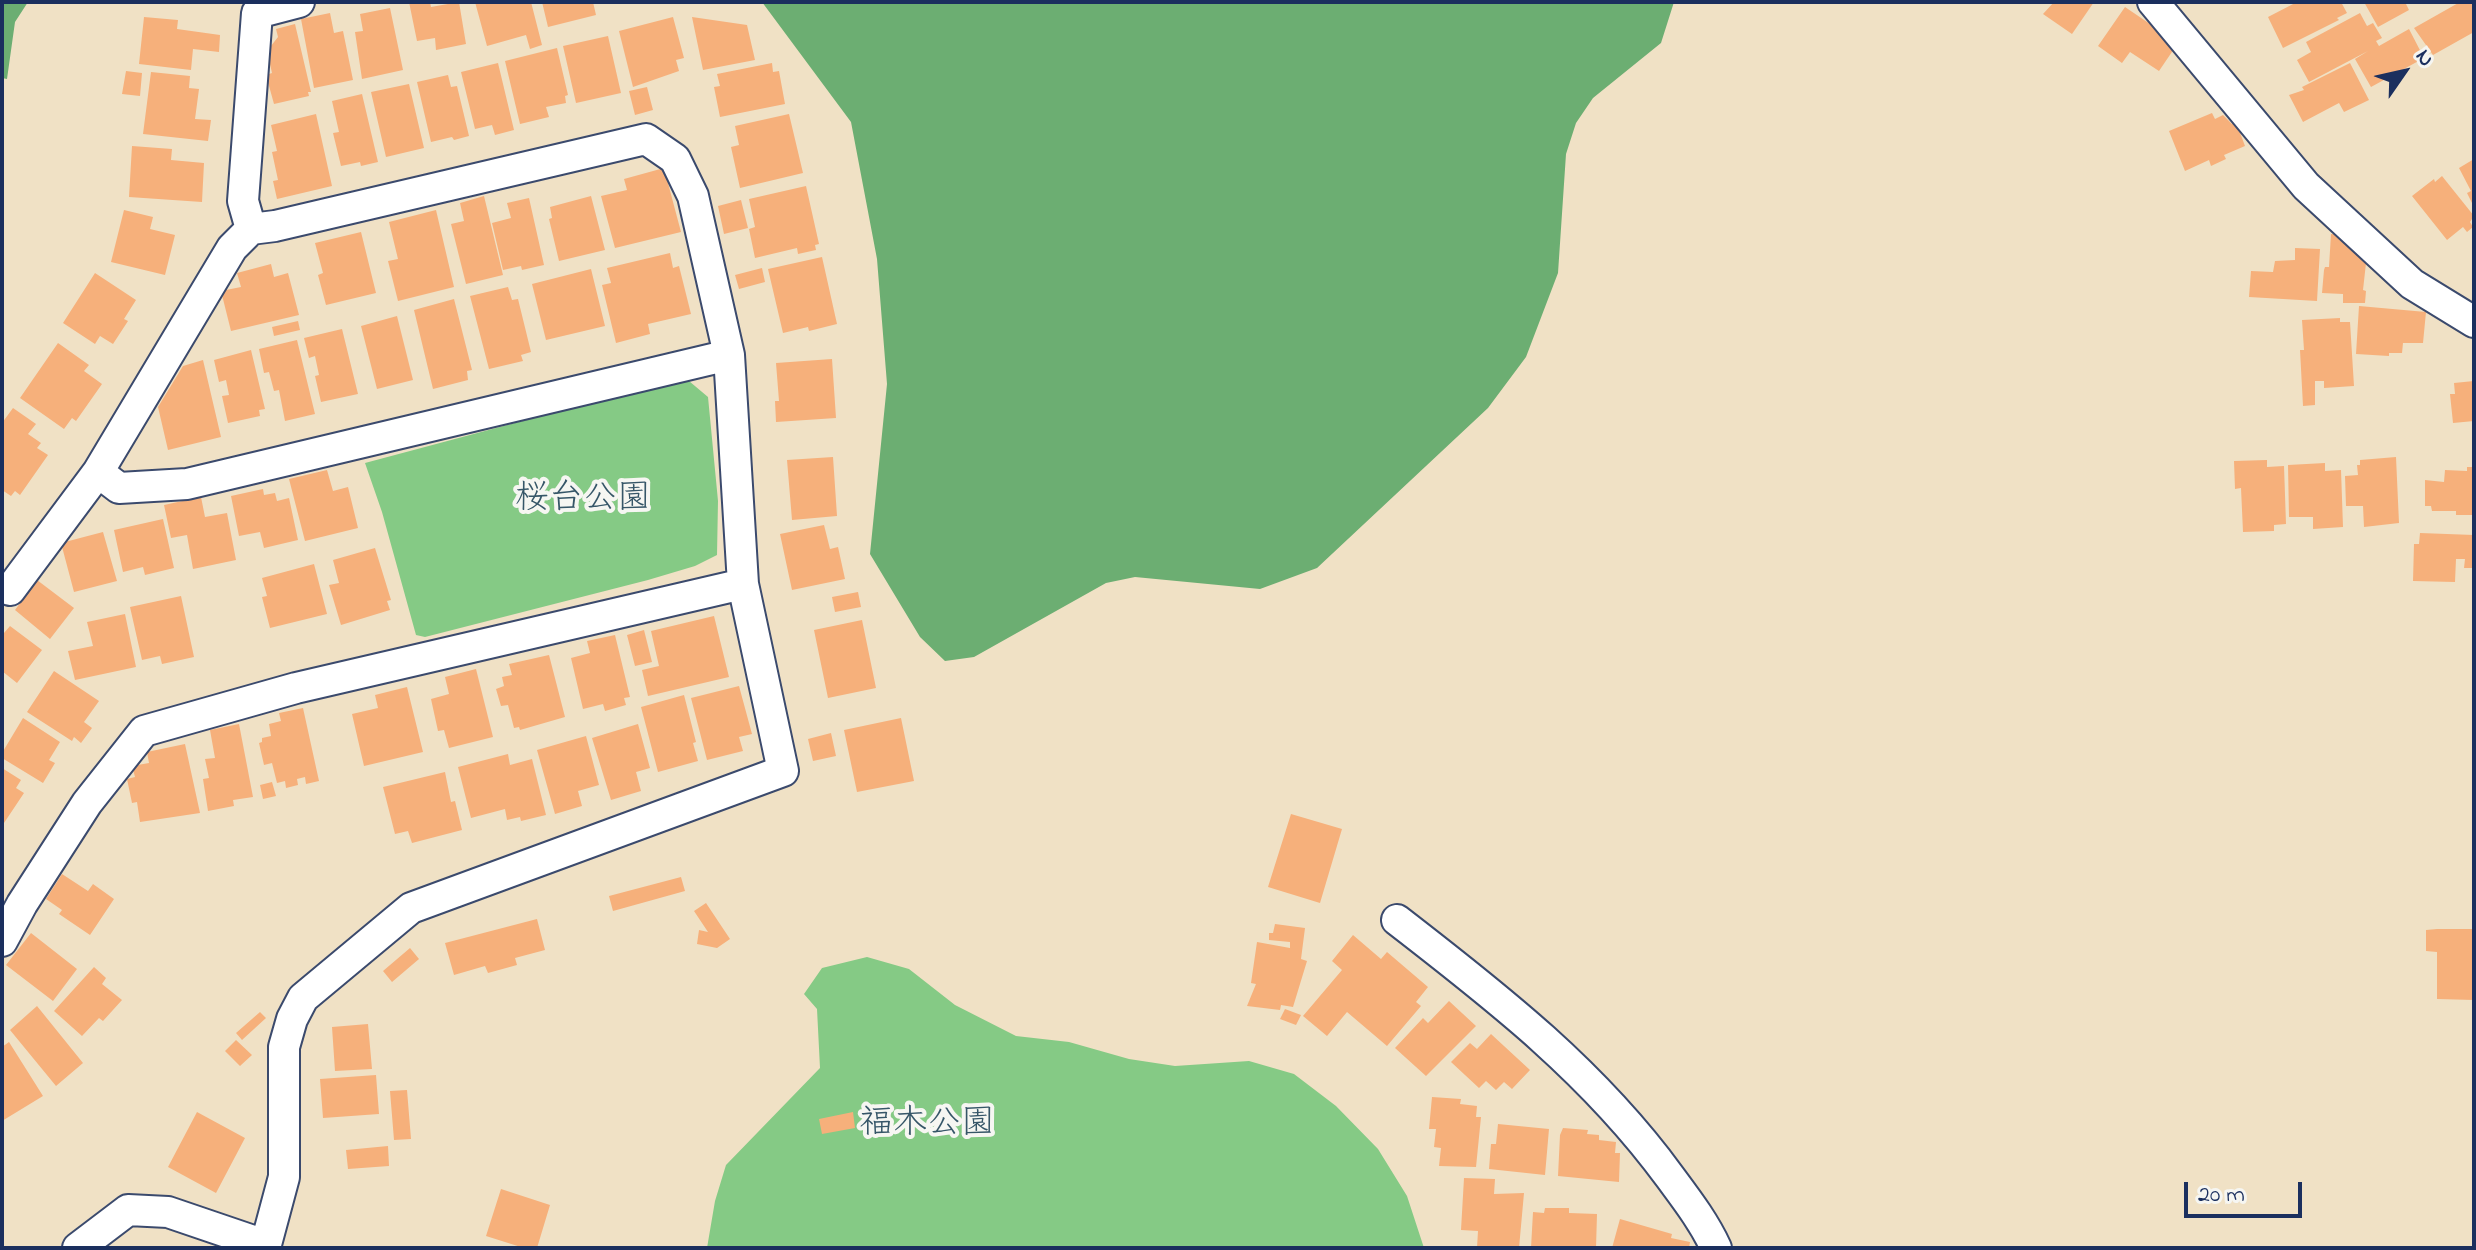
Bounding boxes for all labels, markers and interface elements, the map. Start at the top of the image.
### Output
north arrow [2364,32,2444,112]
text: N [2406,43,2441,74]
park label: 桜台公園 [515,481,651,521]
park label: 福木公園 [859,1106,995,1146]
scale bar [2188,1166,2306,1216]
text: 20 m [2198,1178,2245,1213]

